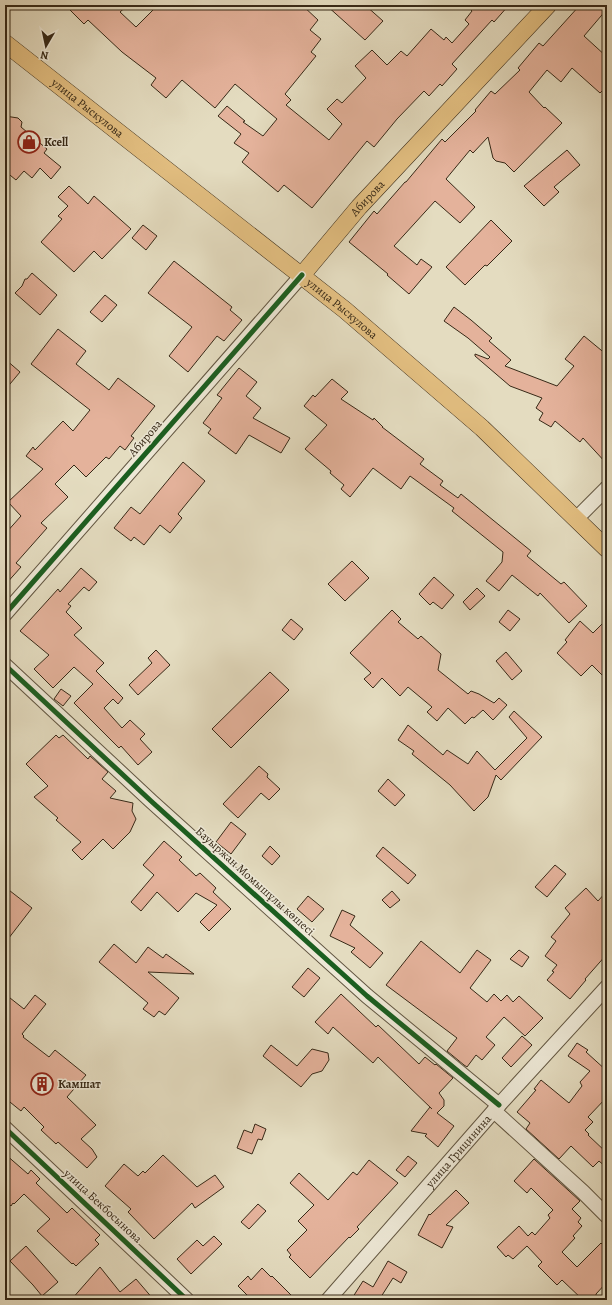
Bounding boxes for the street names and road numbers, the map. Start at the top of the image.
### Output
street label: улица Рыскулова [47,74,127,142]
street label: Абирова [346,176,389,220]
street label: улица Рыскулова [302,274,381,343]
street label: Абирова [124,416,166,461]
street label: Бауыржан Момышұлы көшесі [192,823,318,939]
street label: улица Грицинина [421,1111,495,1192]
street label: улица Бекбосынова [60,1165,146,1247]

